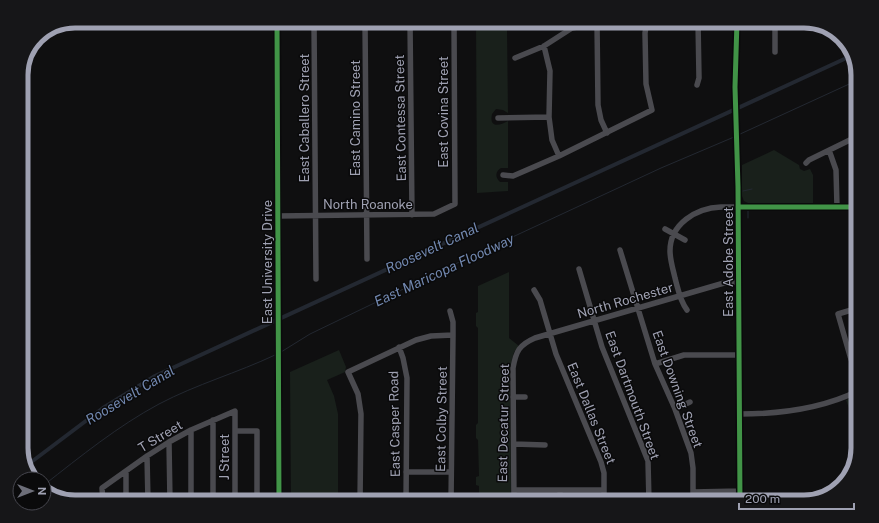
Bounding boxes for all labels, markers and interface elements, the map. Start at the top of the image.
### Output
street label: East Caballero Street [297,54,312,182]
street label: East Contessa Street [392,54,409,182]
street label: East Covina Street [436,56,451,168]
street label: East Camino Street [348,60,363,176]
street label: North Roanoke [323,197,413,212]
street label: East University Drive [260,200,275,324]
street label: East Adobe Street [721,207,736,317]
water label: Roosevelt Canal [383,219,481,277]
water label: East Maricopa Floodway [372,230,517,309]
street label: North Rochester [575,280,675,321]
street label: East Downing Street [649,328,706,450]
street label: East Dartmouth Street [602,329,663,462]
street label: East Dallas Street [564,360,619,466]
water label: Roosevelt Canal [83,362,177,428]
street label: East Decatur Street [495,363,512,483]
street label: East Colby Street [433,366,450,472]
street label: East Casper Road [386,371,403,477]
street label: T Street [135,417,185,455]
street label: J Street [217,434,232,480]
north arrow [12,471,52,511]
scale bar [739,485,854,511]
text: N [36,487,48,495]
text: 200 m [745,492,780,506]

